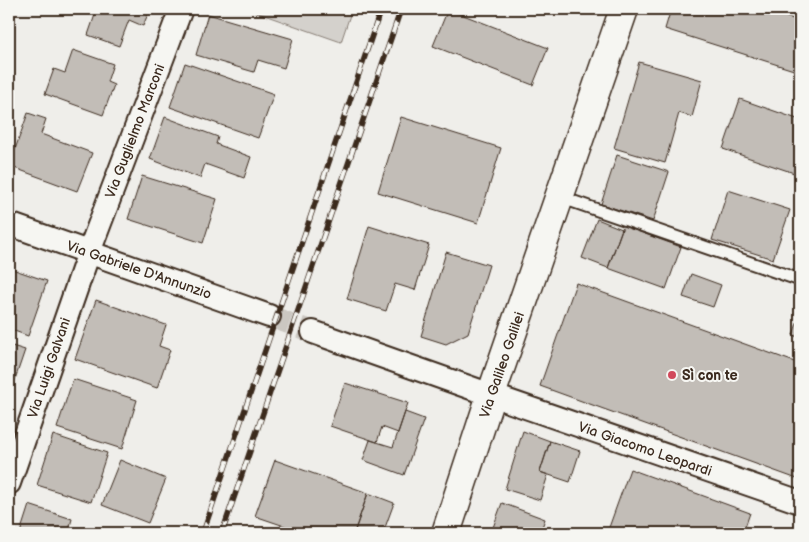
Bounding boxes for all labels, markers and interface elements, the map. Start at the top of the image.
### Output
street label: Via Guglielmo Marconi [102,61,168,201]
street label: Via Gabriele D'Annunzio [64,237,214,303]
street label: Via Galileo Galilei [476,310,528,420]
street label: Via Luigi Galvani [24,316,74,420]
place label: Sì con te [682,367,737,384]
marker: Sì con te [666,369,678,381]
street label: Via Giacomo Leopardi [576,418,714,480]

